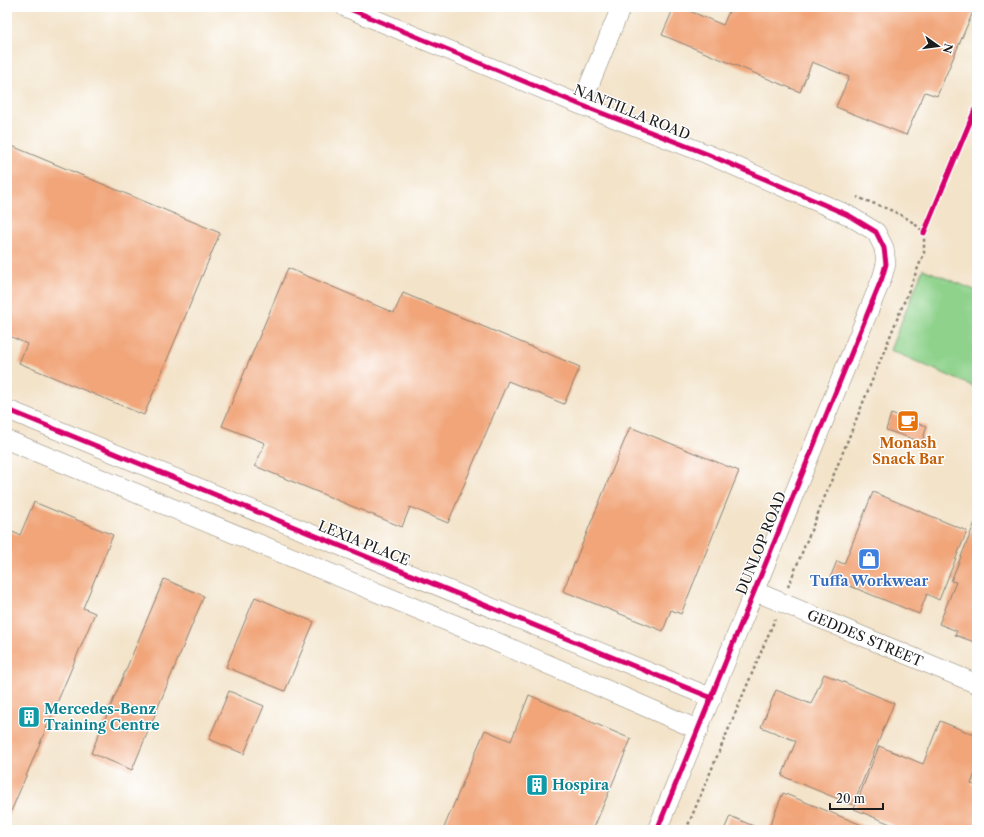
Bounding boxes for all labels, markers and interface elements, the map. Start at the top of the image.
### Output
north arrow [918,26,958,66]
text: N [940,42,956,55]
street label: NANTILLA ROAD [571,80,693,144]
cafe icon: Monash Snack Bar [895,408,921,434]
place label: Monash Snack Bar [872,434,944,468]
street label: DUNLOP ROAD [732,489,790,597]
street label: LEXIA PLACE [315,516,413,570]
shop icon: Tuffa Workwear [856,546,882,572]
place label: Tuffa Workwear [810,572,928,590]
street label: GEDDES STREET [804,605,926,671]
place label: Mercedes-Benz Training Centre [44,700,160,734]
building icon: Mercedes-Benz Training Centre [16,704,42,730]
building icon: Hospira [524,772,550,798]
place label: Hospira [552,776,610,794]
scale bar [830,785,883,811]
text: 20 m [836,791,865,806]

